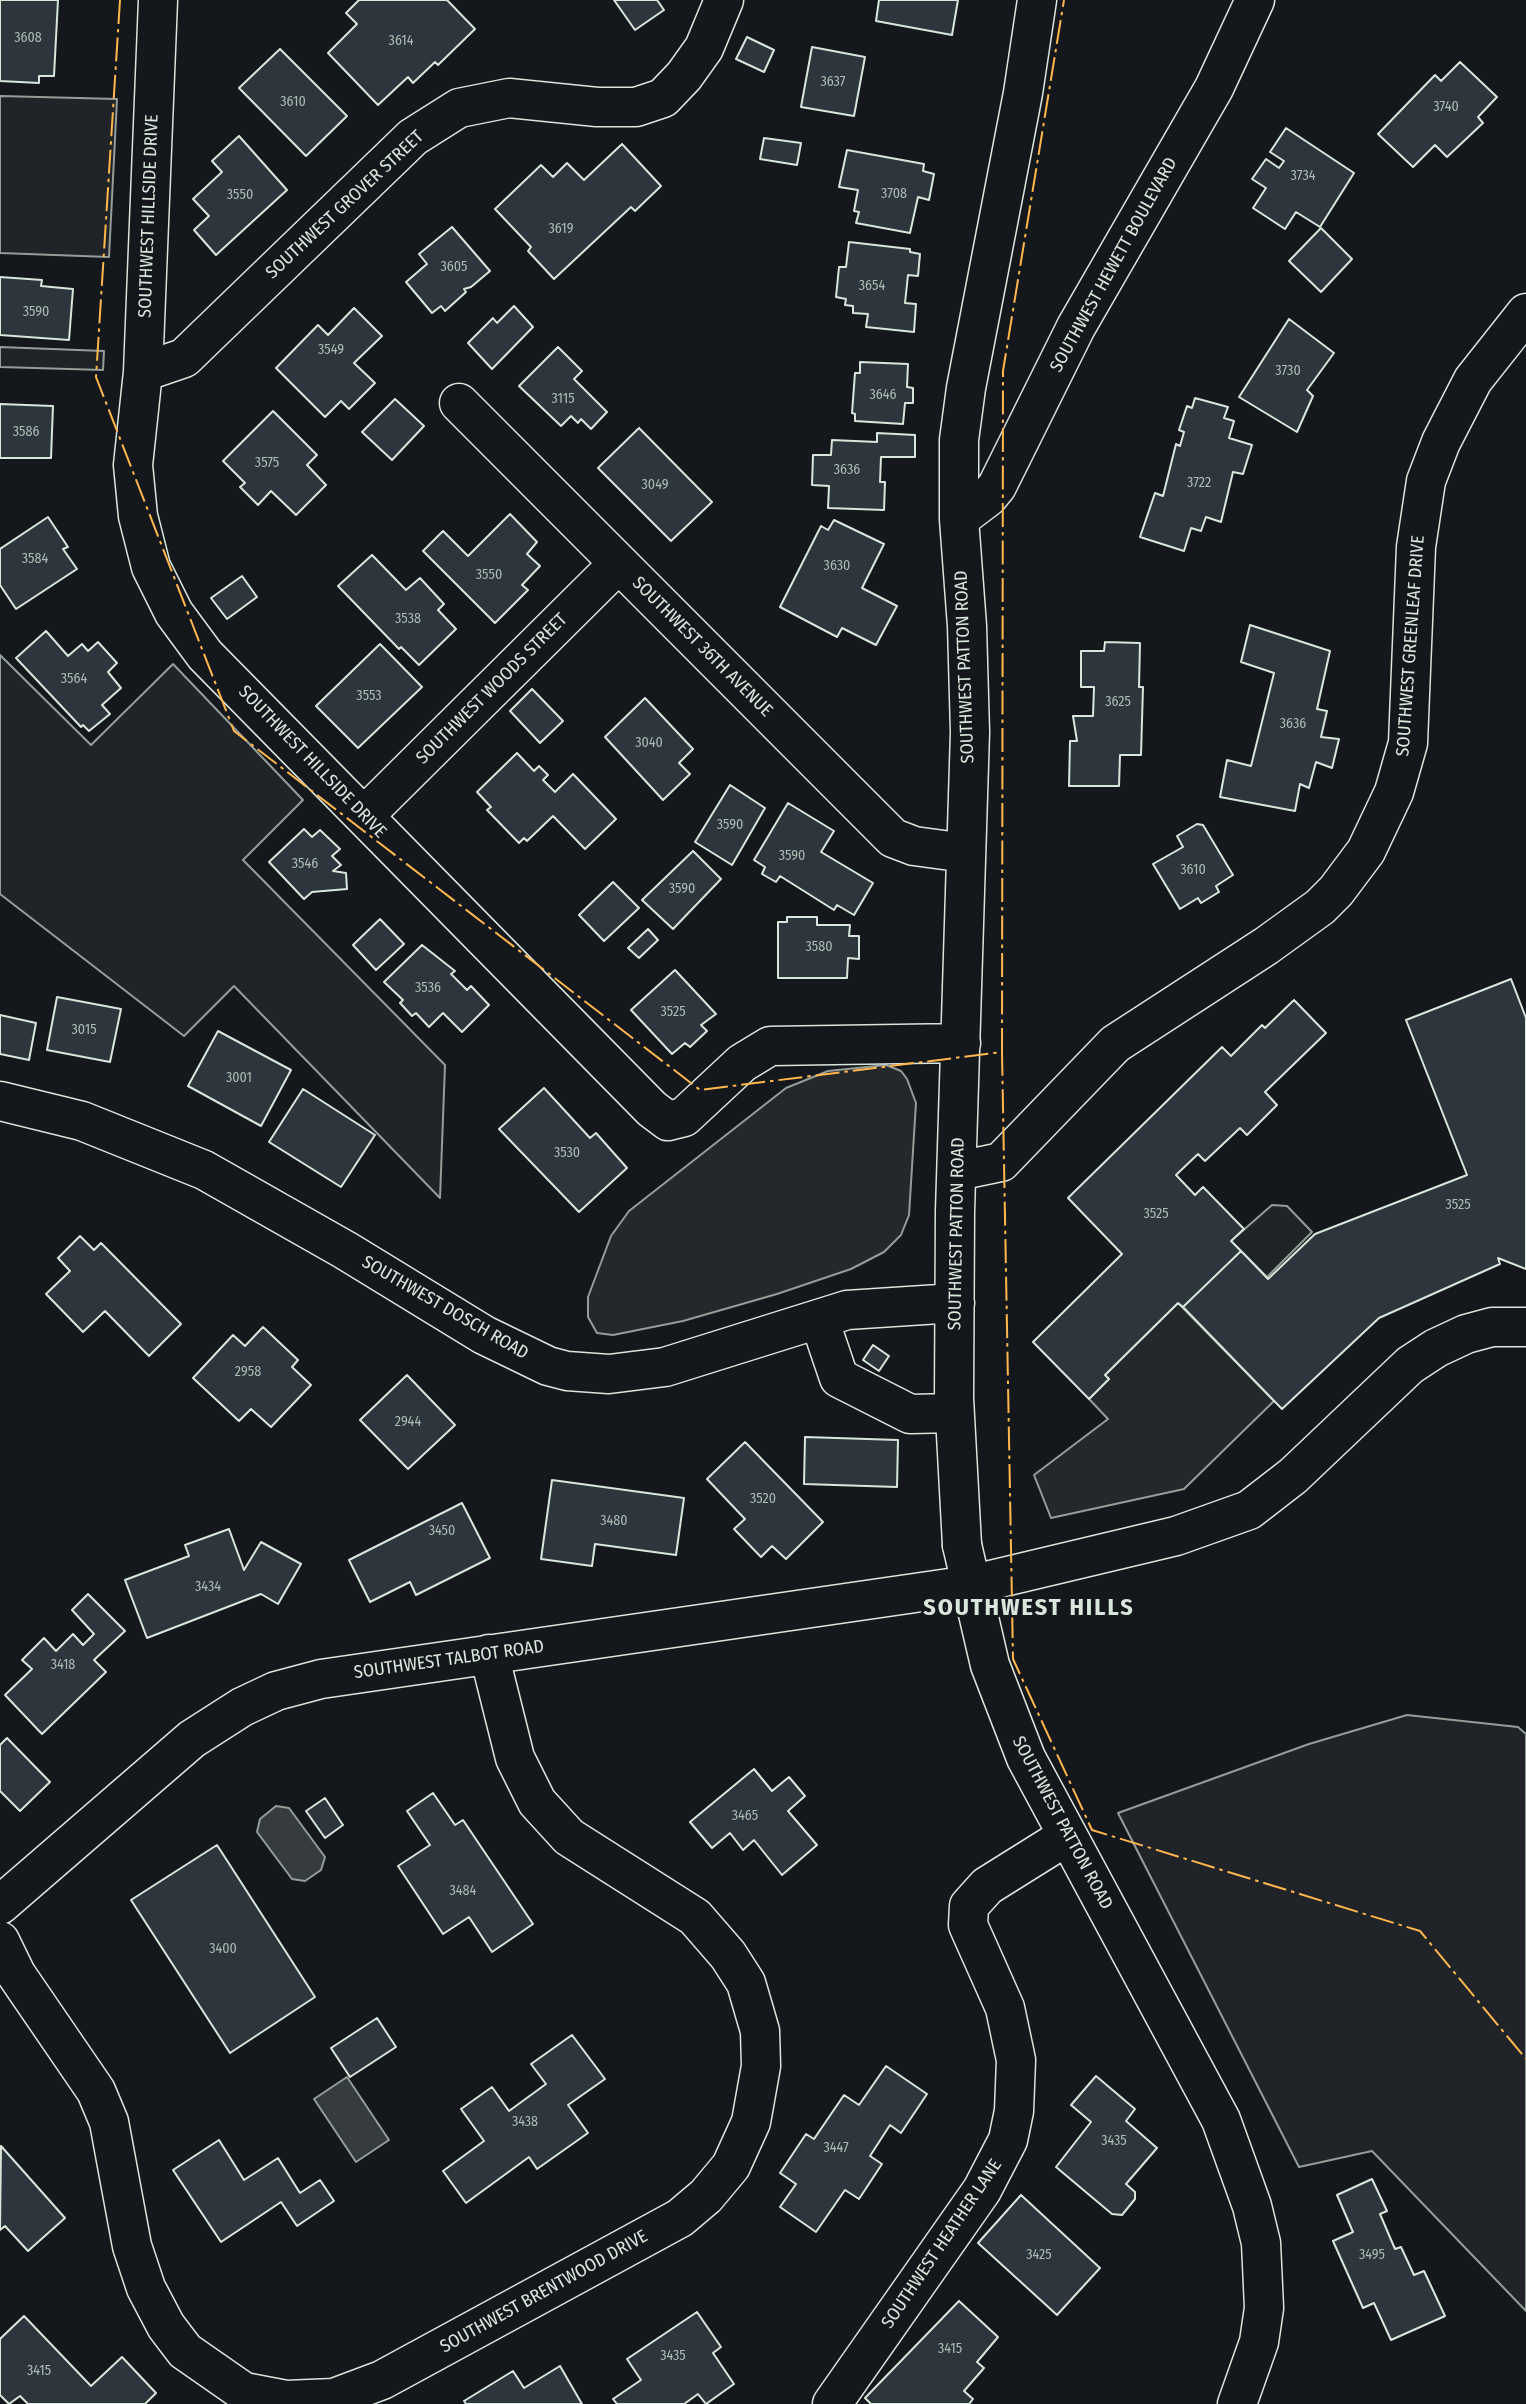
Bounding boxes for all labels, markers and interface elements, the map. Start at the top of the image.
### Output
house number: 3608 [14,30,42,46]
house number: 3614 [389,33,413,49]
house number: 3637 [820,74,846,90]
house number: 3610 [280,94,306,110]
house number: 3740 [1433,99,1459,115]
street label: SOUTHWEST HILLSIDE DRIVE [135,114,163,318]
street label: SOUTHWEST GROVER STREET [262,126,428,284]
street label: SOUTHWEST HEWETT BOULEVARD [1046,154,1182,376]
house number: 3734 [1291,168,1315,184]
house number: 3708 [881,186,907,202]
house number: 3550 [227,187,253,203]
house number: 3619 [549,221,573,237]
house number: 3605 [441,259,467,275]
house number: 3654 [859,278,885,294]
house number: 3590 [23,304,49,320]
house number: 3549 [318,342,344,358]
house number: 3730 [1275,363,1301,379]
house number: 3646 [870,387,896,403]
house number: 3115 [551,391,575,407]
house number: 3586 [13,424,39,440]
house number: 3575 [255,455,279,471]
house number: 3636 [834,462,860,478]
house number: 3722 [1187,475,1211,491]
house number: 3049 [642,477,668,493]
street label: SOUTHWEST GREENLEAF DRIVE [1393,535,1429,757]
house number: 3584 [22,551,48,567]
house number: 3630 [824,558,850,574]
house number: 3550 [476,567,502,583]
street label: SOUTHWEST PATTON ROAD [951,570,979,764]
street label: SOUTHWEST 36TH AVENUE [627,572,777,722]
street label: SOUTHWEST WOODS STREET [412,609,572,769]
house number: 3538 [395,611,421,627]
house number: 3564 [61,671,87,687]
street label: SOUTHWEST HILLSIDE DRIVE [234,681,390,843]
house number: 3553 [356,688,382,704]
house number: 3625 [1105,694,1131,710]
house number: 3636 [1280,716,1306,732]
house number: 3040 [635,735,663,751]
house number: 3590 [717,817,743,833]
house number: 3590 [779,848,805,864]
house number: 3546 [292,856,318,872]
house number: 3610 [1180,862,1206,878]
house number: 3590 [669,881,695,897]
house number: 3580 [805,939,833,955]
house number: 3536 [415,980,441,996]
house number: 3525 [660,1004,686,1020]
house number: 3015 [71,1022,97,1038]
house number: 3001 [226,1070,252,1086]
street label: SOUTHWEST PATTON ROAD [945,1137,969,1331]
house number: 3530 [554,1145,580,1161]
house number: 3525 [1445,1197,1471,1213]
house number: 3525 [1143,1206,1169,1222]
street label: SOUTHWEST DOSCH ROAD [358,1252,532,1364]
house number: 2958 [235,1364,261,1380]
house number: 2944 [395,1414,421,1430]
house number: 3520 [750,1491,776,1507]
house number: 3480 [600,1513,628,1529]
house number: 3450 [429,1523,455,1539]
house number: 3434 [195,1579,221,1595]
district label: SOUTHWEST HILLS [925,1594,1133,1622]
street label: SOUTHWEST TALBOT ROAD [353,1636,545,1684]
house number: 3418 [51,1657,75,1673]
street label: SOUTHWEST PATTON ROAD [1007,1733,1117,1913]
house number: 3465 [732,1808,758,1824]
house number: 3484 [450,1883,476,1899]
house number: 3400 [209,1941,237,1957]
house number: 3438 [512,2114,538,2130]
house number: 3435 [1101,2133,1127,2149]
house number: 3447 [823,2140,849,2156]
street label: SOUTHWEST HEATHER LANE [877,2155,1007,2333]
street label: SOUTHWEST BRENTWOOD DRIVE [437,2226,651,2358]
house number: 3425 [1026,2247,1052,2263]
house number: 3495 [1359,2247,1385,2263]
house number: 3415 [938,2341,962,2357]
house number: 3435 [660,2348,686,2364]
house number: 3415 [27,2363,51,2379]

